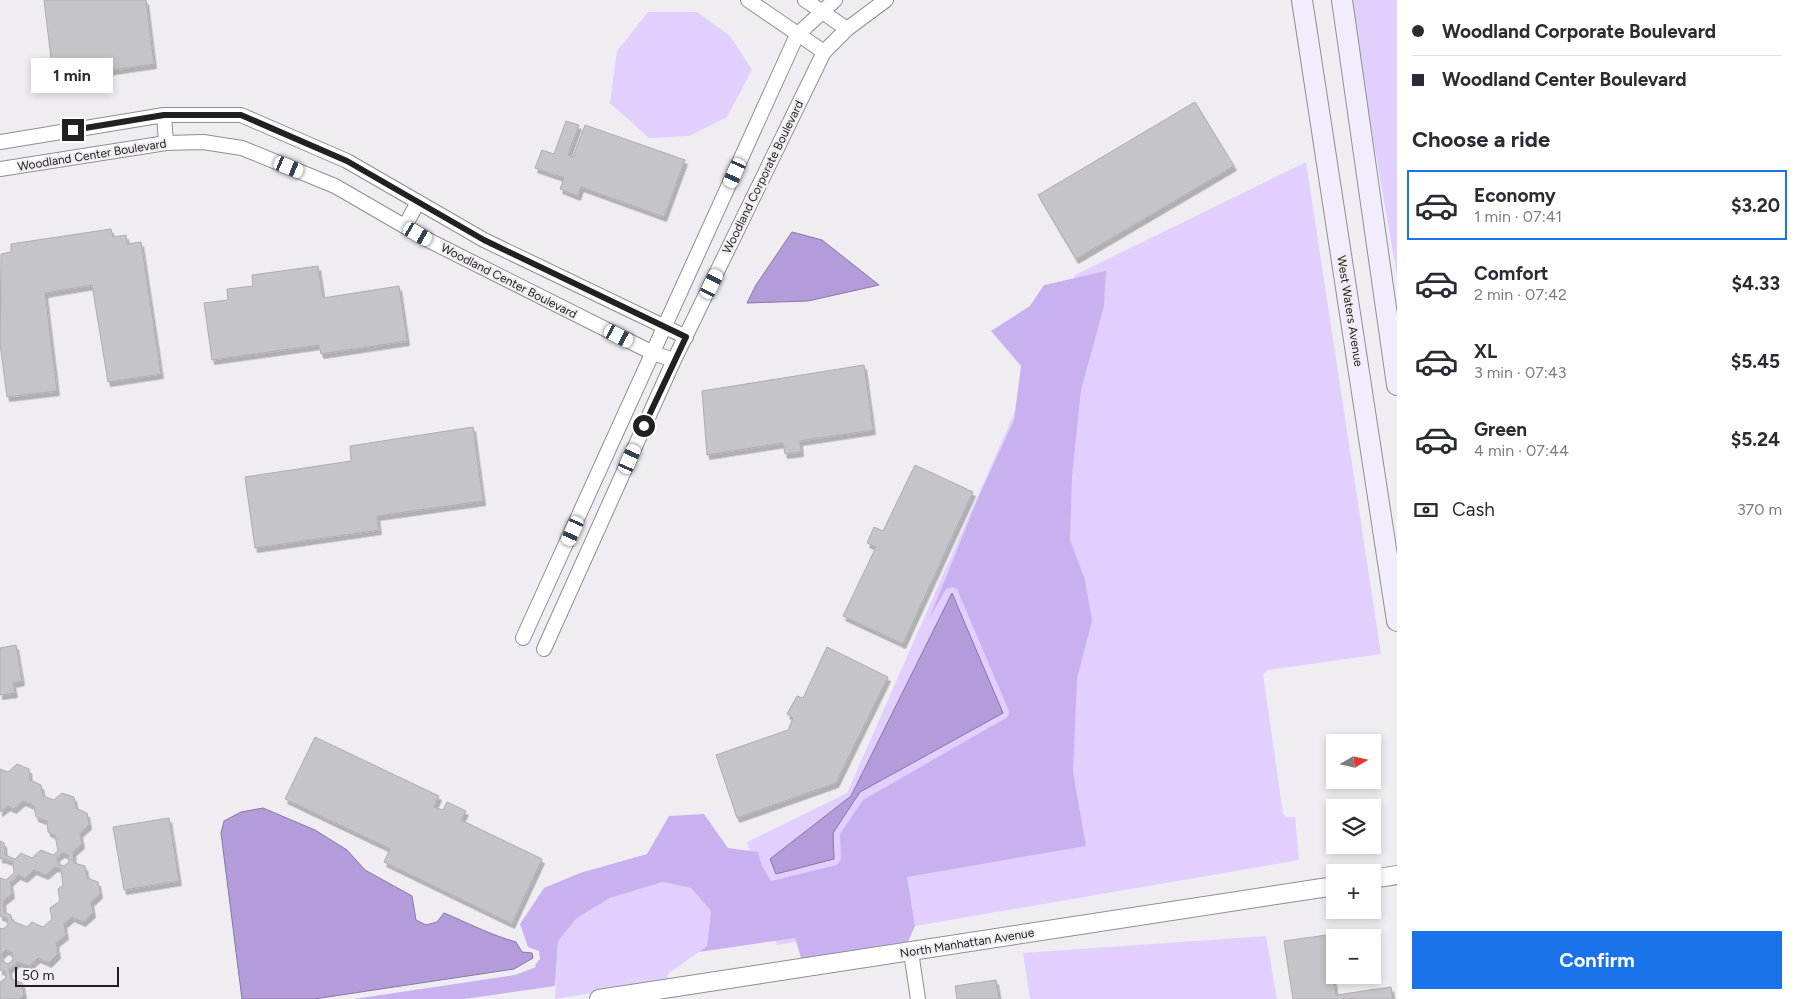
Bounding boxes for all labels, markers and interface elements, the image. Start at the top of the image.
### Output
text: Woodland Corporate Boulevard [1442,20,1716,43]
callout: 1 min [32,58,114,92]
text: 1 min [53,66,91,85]
text: Woodland Center Boulevard [1442,68,1687,91]
street label: Woodland Corporate Boulevard [720,98,806,256]
route end [62,119,84,141]
text: Choose a ride [1412,126,1550,153]
street label: Woodland Center Boulevard [16,136,168,174]
car [272,154,305,180]
car [722,156,747,190]
icon: car [1414,183,1459,228]
text: Economy [1474,184,1556,207]
text: $3.20 [1731,194,1780,217]
text: 1 min · 07:41 [1474,207,1562,226]
car [401,220,434,248]
street label: Woodland Center Boulevard [439,241,579,321]
street label: West Waters Avenue [1334,255,1366,368]
icon: car [1414,261,1459,306]
text: Comfort [1474,262,1549,285]
car [698,267,725,301]
text: $4.33 [1732,272,1780,295]
text: 2 min · 07:42 [1474,285,1567,304]
car [602,323,635,349]
icon: car [1414,339,1459,384]
text: XL [1474,340,1497,363]
text: $5.45 [1731,350,1780,373]
text: 3 min · 07:43 [1474,363,1566,382]
route start [633,415,655,437]
icon: car [1414,417,1459,462]
text: Green [1474,418,1527,441]
text: $5.24 [1731,428,1780,451]
text: 4 min · 07:44 [1474,441,1569,460]
car [617,442,642,476]
icon: cash [1412,496,1440,524]
text: Cash [1452,498,1495,521]
text: 370 m [1737,500,1782,519]
car [560,514,585,548]
north arrow [1326,734,1381,789]
map controls [1326,734,1381,984]
button: layers [1326,799,1381,854]
button: + [1326,864,1381,919]
street label: North Manhattan Avenue [899,925,1036,961]
button: − [1326,929,1381,984]
button: Confirm [1412,931,1782,989]
scale bar [15,964,119,987]
text: 50 m [22,967,54,984]

